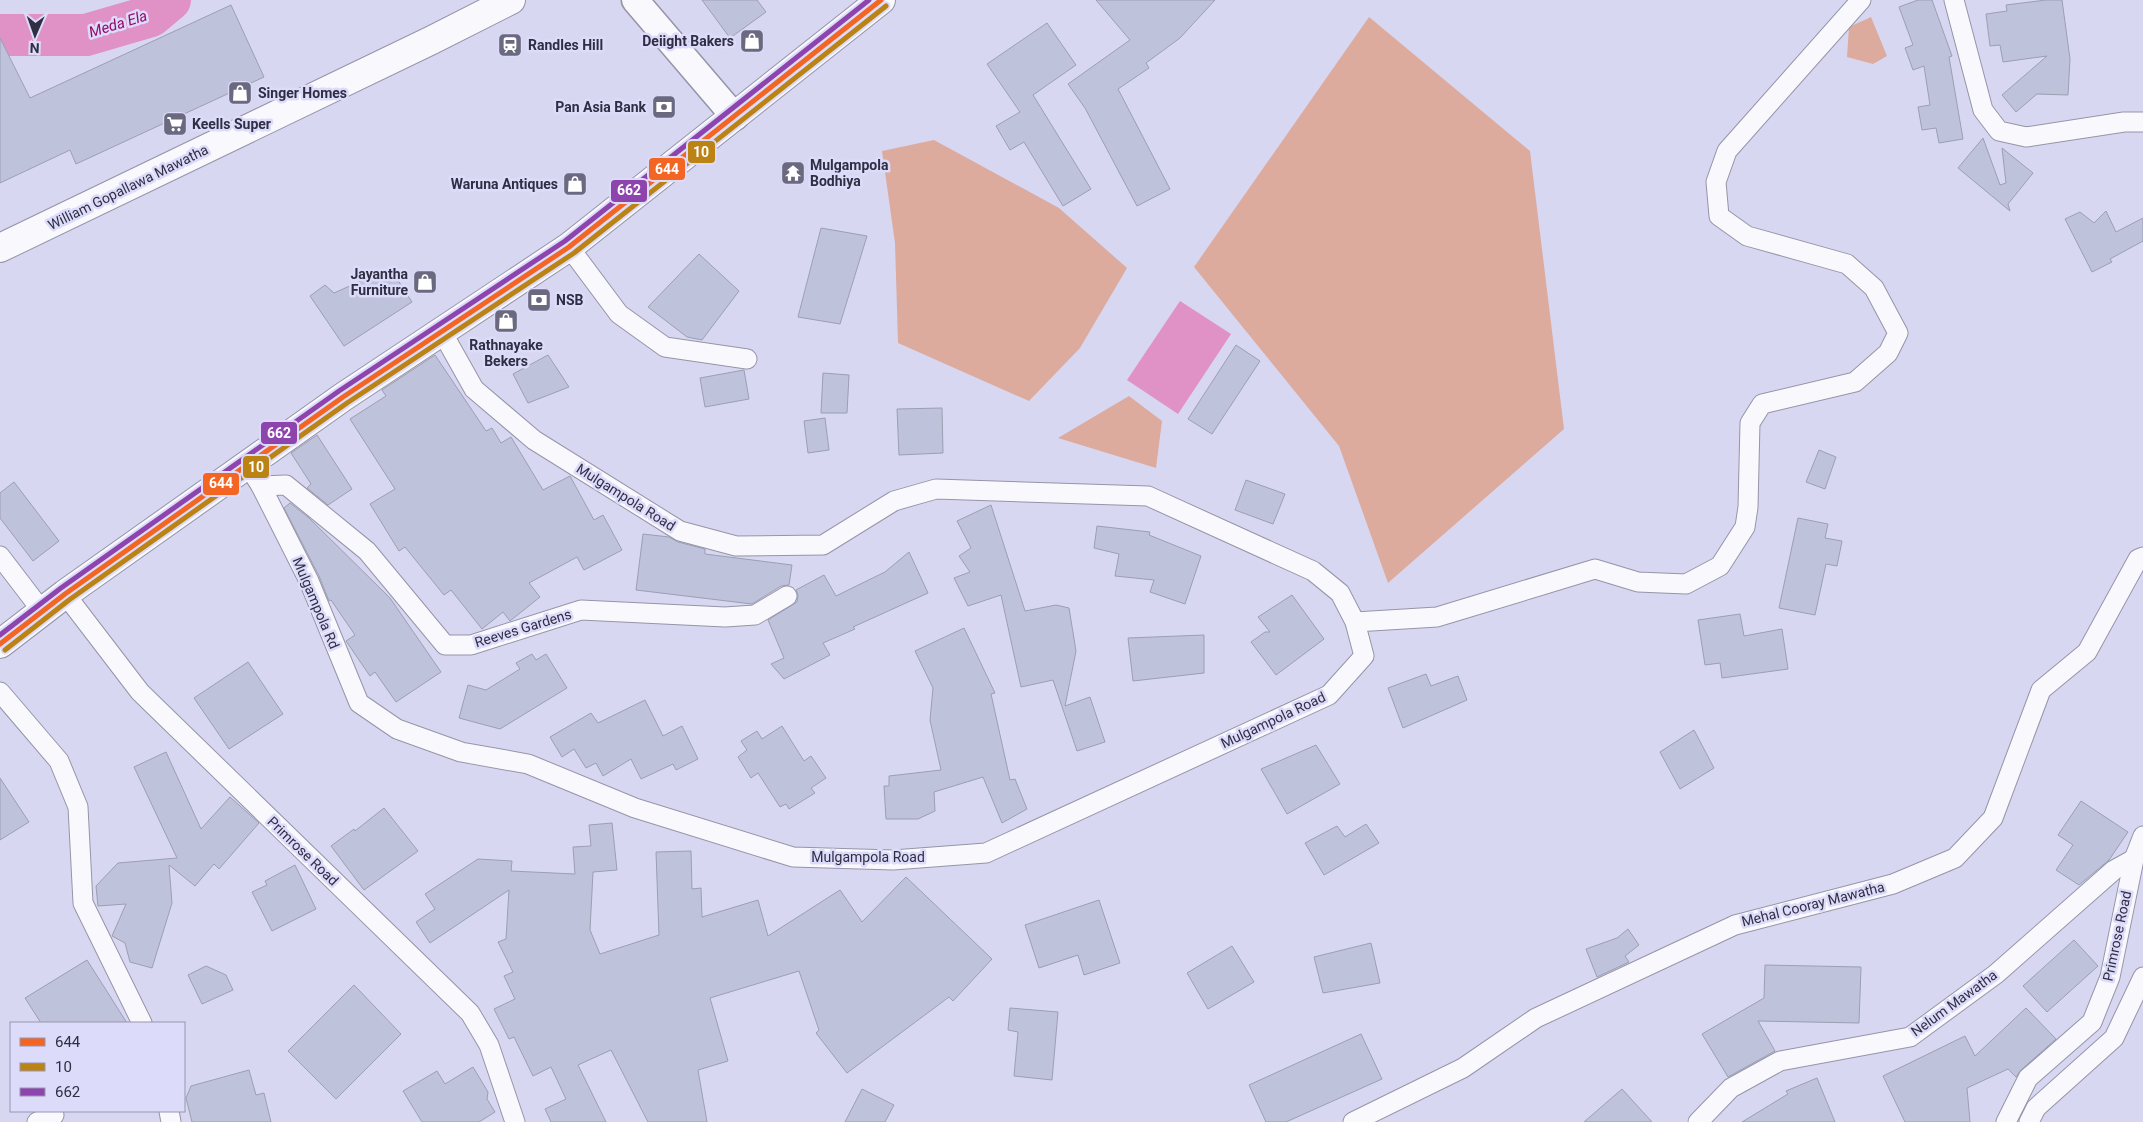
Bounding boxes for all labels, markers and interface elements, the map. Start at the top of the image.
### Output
water label: Meda Ela [87,7,149,41]
north arrow [10,10,60,60]
shop icon: Deiight Bakers [739,28,765,54]
station icon: Randles Hill [497,32,523,58]
place label: Deiight Bakers [642,33,734,49]
place label: Randles Hill [528,37,603,53]
text: N [29,40,40,56]
shop icon: Singer Homes [227,80,253,106]
place label: Singer Homes [258,85,347,101]
bank icon: Pan Asia Bank [651,94,677,120]
place label: Pan Asia Bank [555,99,647,115]
supermarket icon: Keells Super [162,111,188,137]
place label: Keells Super [192,116,271,132]
line badge: 10 [687,140,716,164]
street label: William Gopallawa Mawatha [45,141,211,233]
text: 10 [693,144,709,160]
line badge: 644 [648,157,686,181]
place label: Mulgampola Bodhiya [810,157,889,189]
temple icon: Mulgampola Bodhiya [780,160,806,186]
text: 644 [655,161,679,177]
shop icon: Waruna Antiques [562,171,588,197]
place label: Waruna Antiques [451,176,558,192]
line badge: 662 [610,179,648,203]
text: 662 [617,182,641,198]
place label: Jayantha Furniture [350,266,408,298]
shop icon: Jayantha Furniture [412,269,438,295]
bank icon: NSB [526,287,552,313]
place label: NSB [556,292,583,308]
shop icon: Rathnayake Bekers [493,308,519,334]
place label: Rathnayake Bekers [469,337,543,369]
line badge: 662 [260,421,298,445]
text: 662 [267,425,291,441]
line badge: 10 [242,455,270,479]
text: 10 [248,459,264,475]
street label: Mulgampola Road [574,460,678,534]
line badge: 644 [202,472,240,496]
text: 644 [209,475,233,491]
street label: Mulgampola Rd [289,555,343,651]
street label: Reeves Gardens [473,606,573,650]
street label: Mulgampola Road [1218,689,1328,751]
street label: Primrose Road [264,813,342,889]
street label: Mulgampola Road [811,849,925,865]
street label: Mehal Cooray Mawatha [1740,878,1886,930]
street label: Primrose Road [2100,889,2134,983]
street label: Nelum Mawatha [1908,967,2000,1039]
legend [10,1022,185,1112]
text: 644 [55,1033,81,1051]
text: 10 [55,1058,72,1076]
text: 662 [55,1083,80,1101]

